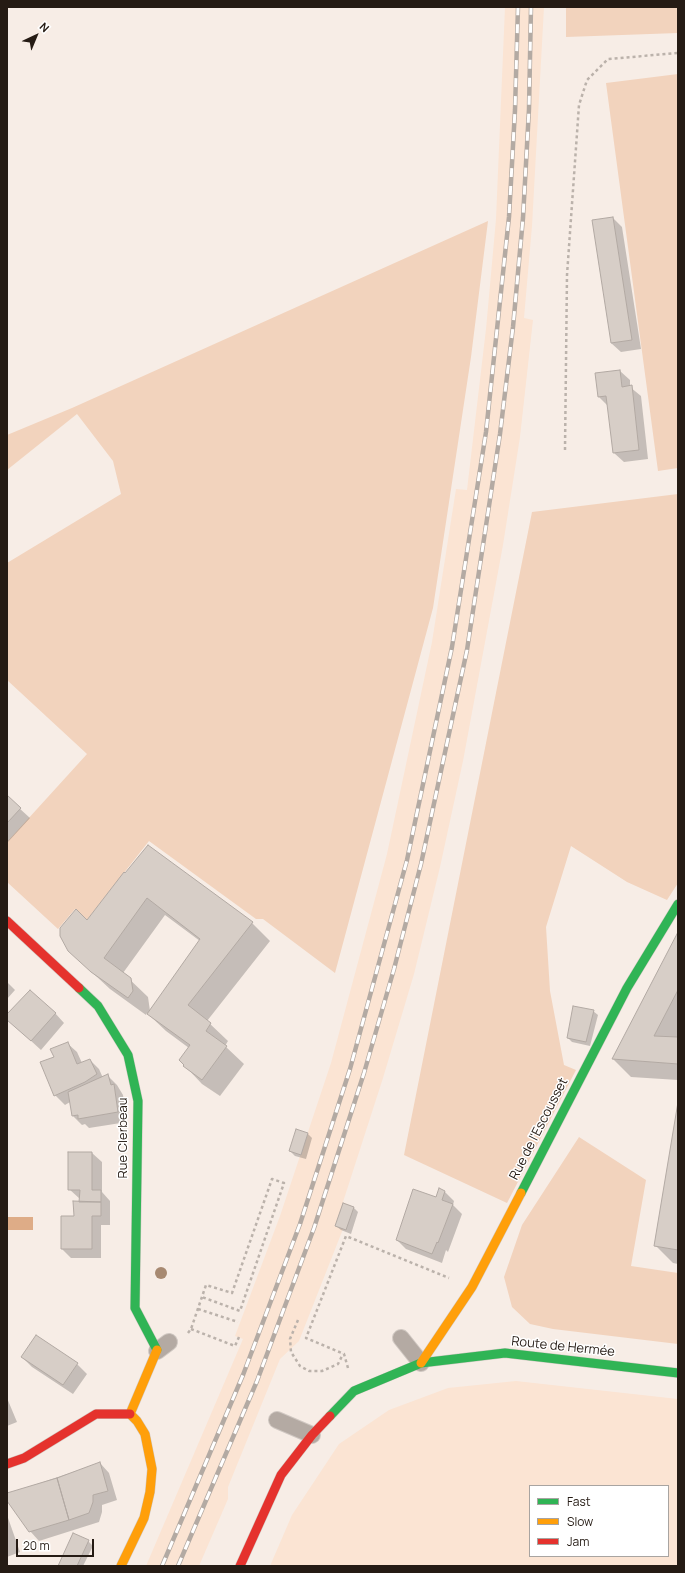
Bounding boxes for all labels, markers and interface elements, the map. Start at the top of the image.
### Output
north arrow [16,16,56,56]
text: N [37,19,53,35]
street label: Rue de l'Escousset [507,1075,571,1183]
street label: Rue Clerbeau [115,1098,131,1178]
street label: Route de Hermée [510,1334,616,1360]
legend [529,1485,669,1557]
text: Fast [567,1493,591,1510]
text: Slow [567,1513,593,1530]
scale bar [18,1531,96,1557]
text: Jam [567,1533,589,1550]
text: 20 m [23,1537,50,1554]

